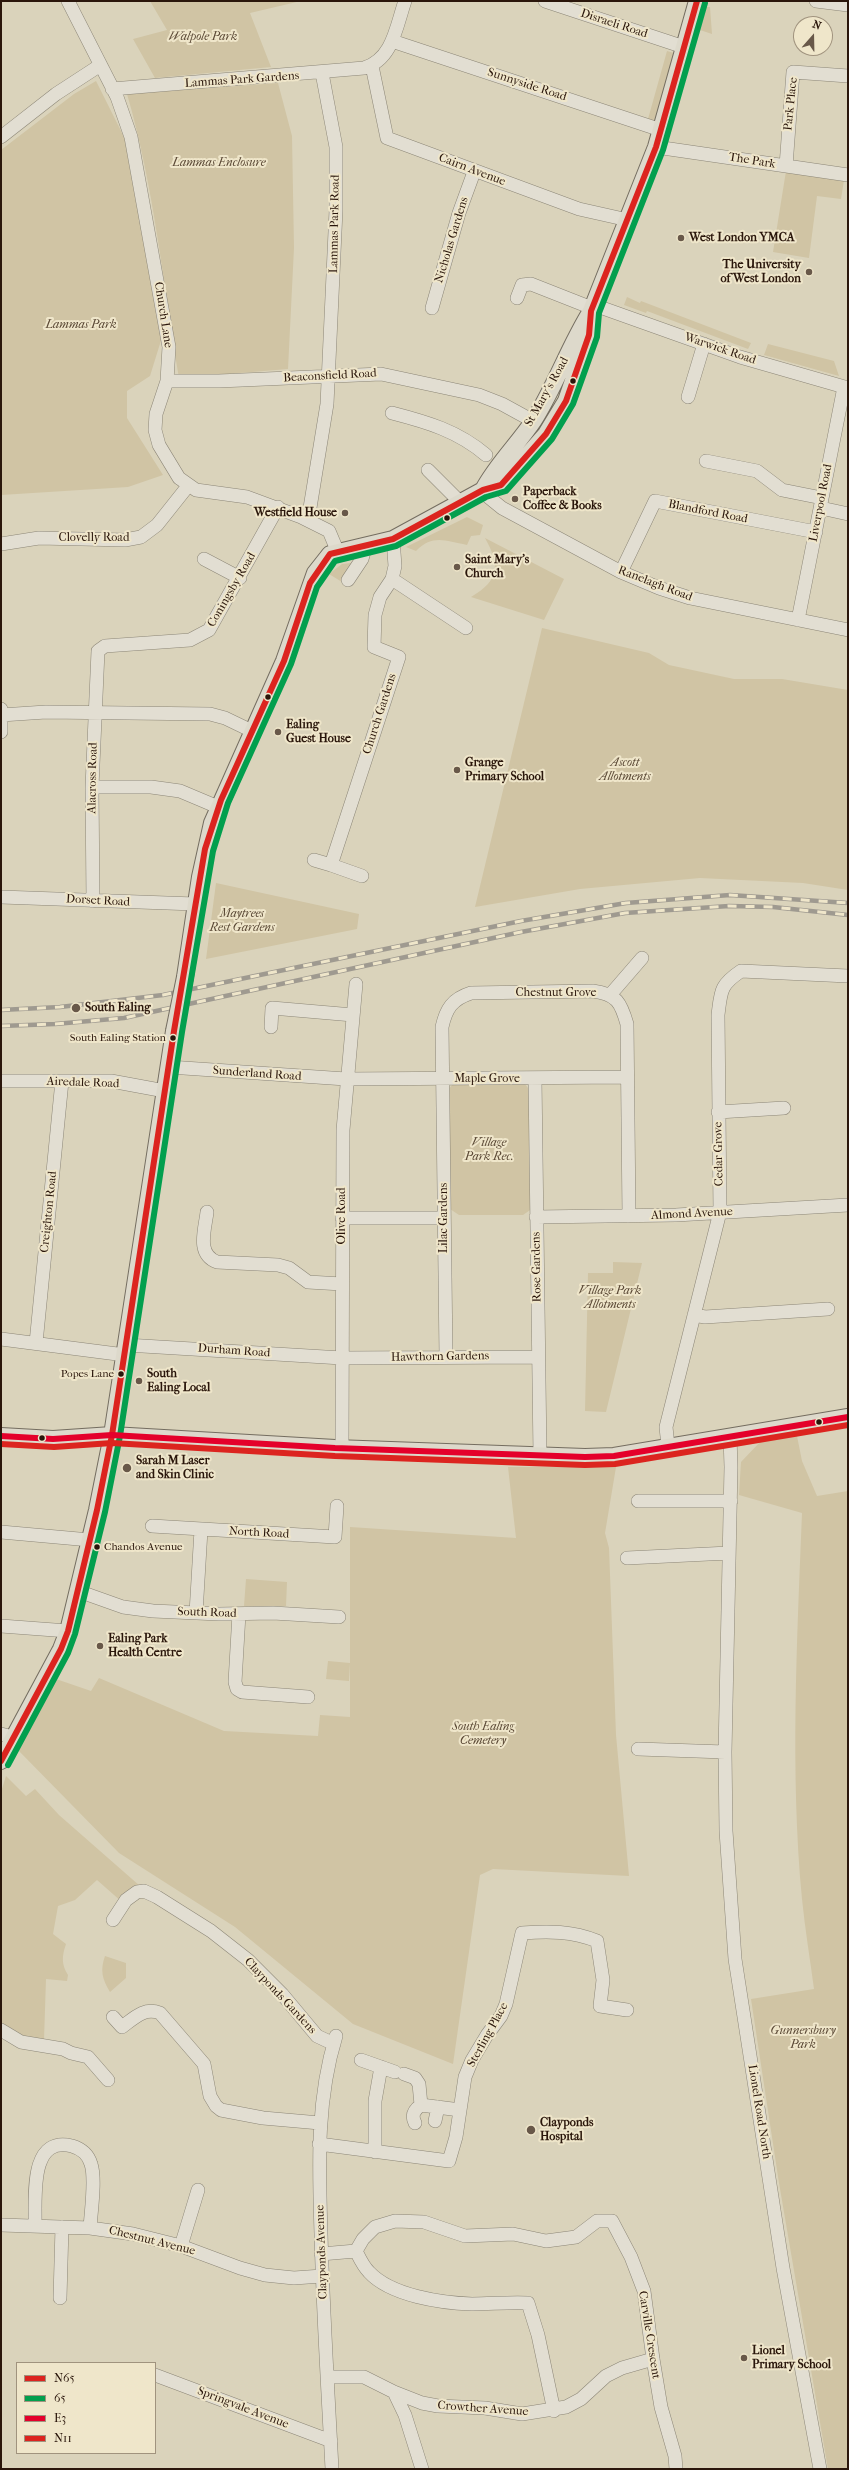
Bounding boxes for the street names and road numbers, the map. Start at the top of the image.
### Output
street label: Disraeli Road [579,6,649,42]
street label: Sunnyside Road [486,65,568,105]
street label: Lammas Park Gardens [184,69,300,91]
street label: Park Place [781,77,801,131]
street label: The Park [727,150,777,172]
street label: Cairn Avenue [436,151,508,189]
street label: Lammas Park Road [327,175,343,273]
street label: Nicholas Gardens [432,195,472,285]
street label: Church Lane [151,281,175,349]
street label: Warwick Road [682,330,758,368]
street label: St Mary's Road [522,355,572,429]
street label: Beaconsfield Road [283,366,377,386]
street label: Liverpool Road [806,463,836,543]
street label: Blandford Road [667,497,749,527]
street label: Clovelly Road [59,531,129,545]
street label: Coningsby Road [205,550,259,630]
street label: Ranelagh Road [616,563,694,605]
street label: Church Gardens [360,672,400,756]
street label: Alacross Road [85,742,101,814]
street label: Dorset Road [66,892,130,910]
street label: Chestnut Grove [516,986,596,1000]
street label: Sunderland Road [212,1064,302,1084]
street label: Maple Grove [454,1072,520,1086]
street label: Airedale Road [46,1075,120,1091]
street label: Cedar Grove [711,1121,727,1187]
street label: Creighton Road [38,1170,60,1254]
street label: Lilac Gardens [437,1183,451,1253]
street label: Olive Road [335,1187,349,1245]
street label: Almond Avenue [651,1205,733,1223]
street label: Rose Gardens [529,1232,545,1302]
street label: Durham Road [197,1341,271,1361]
street label: Hawthorn Gardens [391,1349,489,1365]
street label: North Road [228,1524,290,1542]
street label: South Road [177,1605,237,1621]
street label: Clayponds Gardens [241,1955,319,2037]
street label: Sterling Place [464,2000,512,2070]
street label: Lionel Road North [744,2064,774,2160]
street label: Clayponds Avenue [313,2204,331,2300]
street label: Chestnut Avenue [107,2223,197,2259]
street label: Carville Crescent [635,2290,663,2380]
street label: Springvale Avenue [195,2384,291,2432]
street label: Crowther Avenue [437,2399,529,2419]

